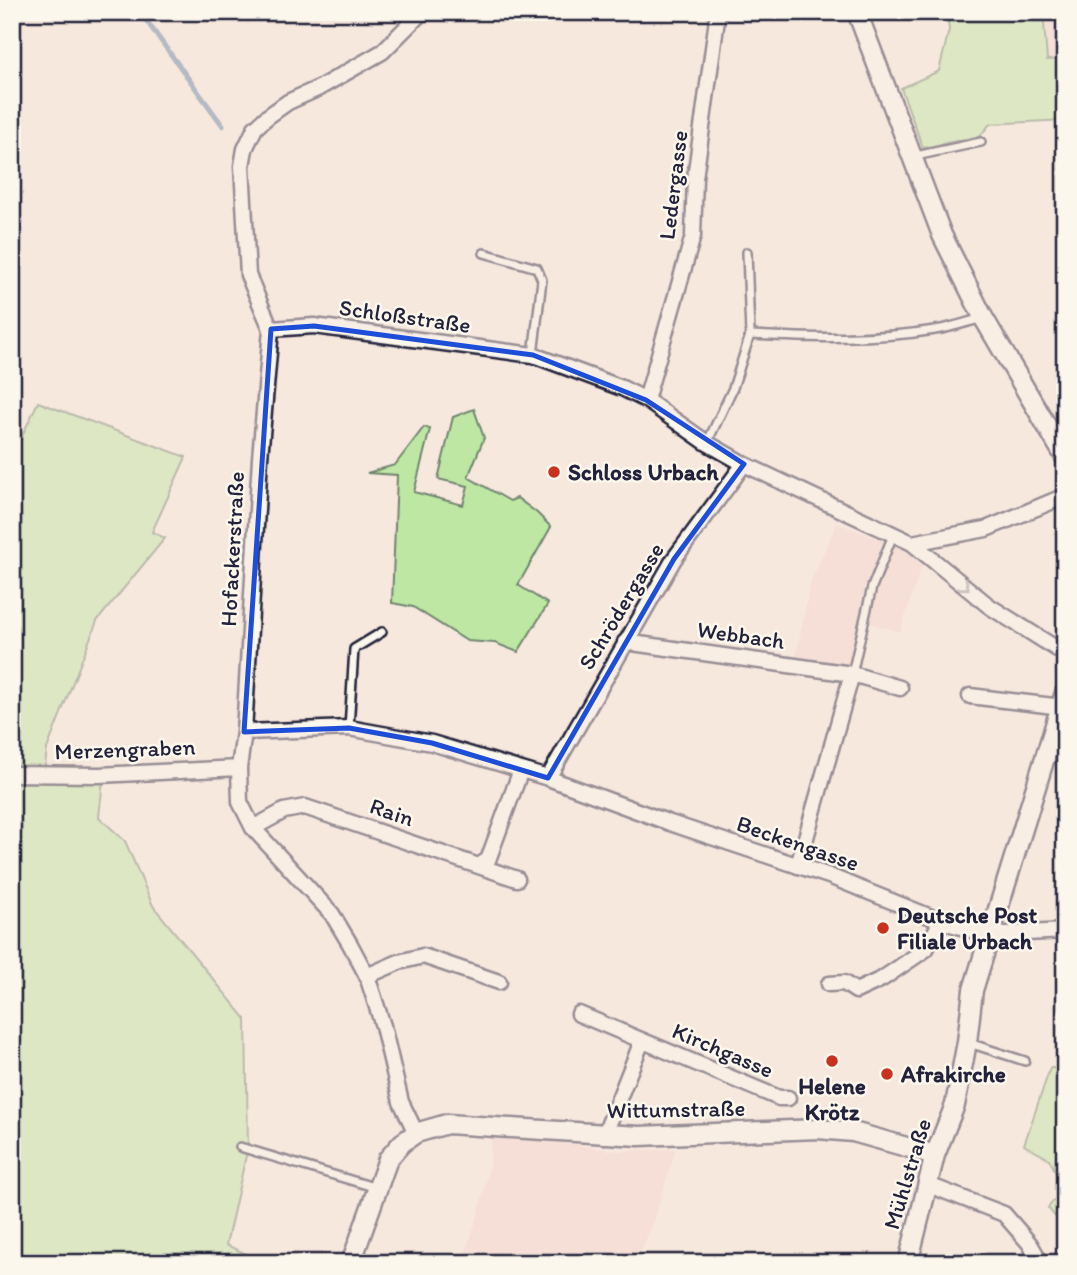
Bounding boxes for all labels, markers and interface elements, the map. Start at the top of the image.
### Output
street label: Ledergasse [652,129,694,241]
street label: Schloßstraße [338,293,472,339]
place label: Schloss Urbach [568,458,719,486]
marker: Schloss Urbach [546,464,562,480]
street label: Hofackerstraße [214,471,250,627]
street label: Schrödergasse [572,537,670,675]
one-way arrow [956,578,969,590]
street label: Webbach [695,615,787,655]
street label: Merzengraben [54,733,196,765]
street label: Rain [366,791,418,833]
street label: Beckengasse [733,809,863,877]
place label: Deutsche Post Filiale Urbach [897,901,1038,955]
marker: Deutsche Post Filiale Urbach [875,920,891,936]
street label: Kirchgasse [668,1016,778,1084]
marker: Helene Krötz [824,1053,840,1069]
place label: Afrakirche [900,1060,1006,1088]
marker: Afrakirche [879,1066,895,1082]
place label: Helene Krötz [798,1072,866,1126]
street label: Wittumstraße [606,1094,746,1124]
street label: Mühlstraße [877,1115,937,1233]

